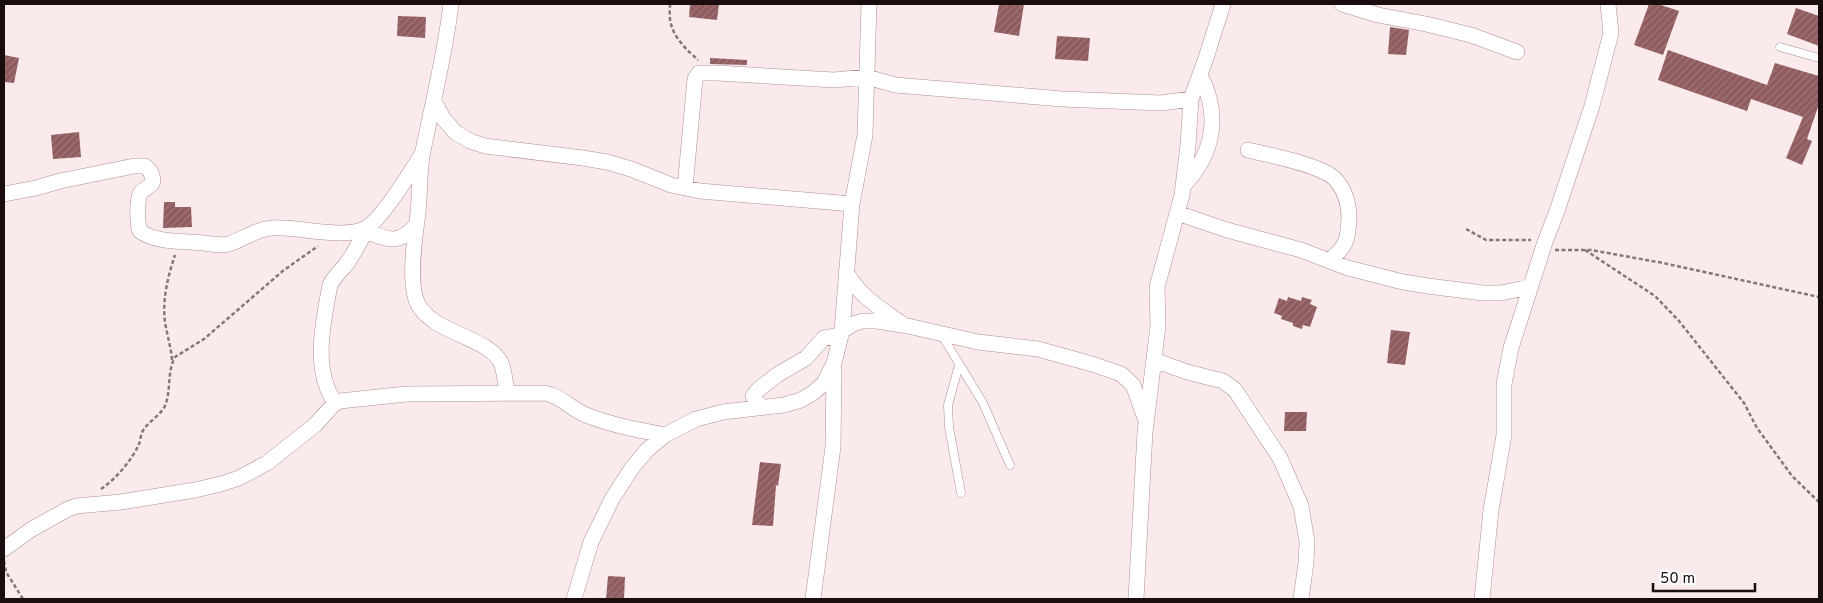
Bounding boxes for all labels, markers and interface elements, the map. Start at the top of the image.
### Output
scale bar [1653,560,1756,592]
text: 50 m [1660,570,1695,589]

